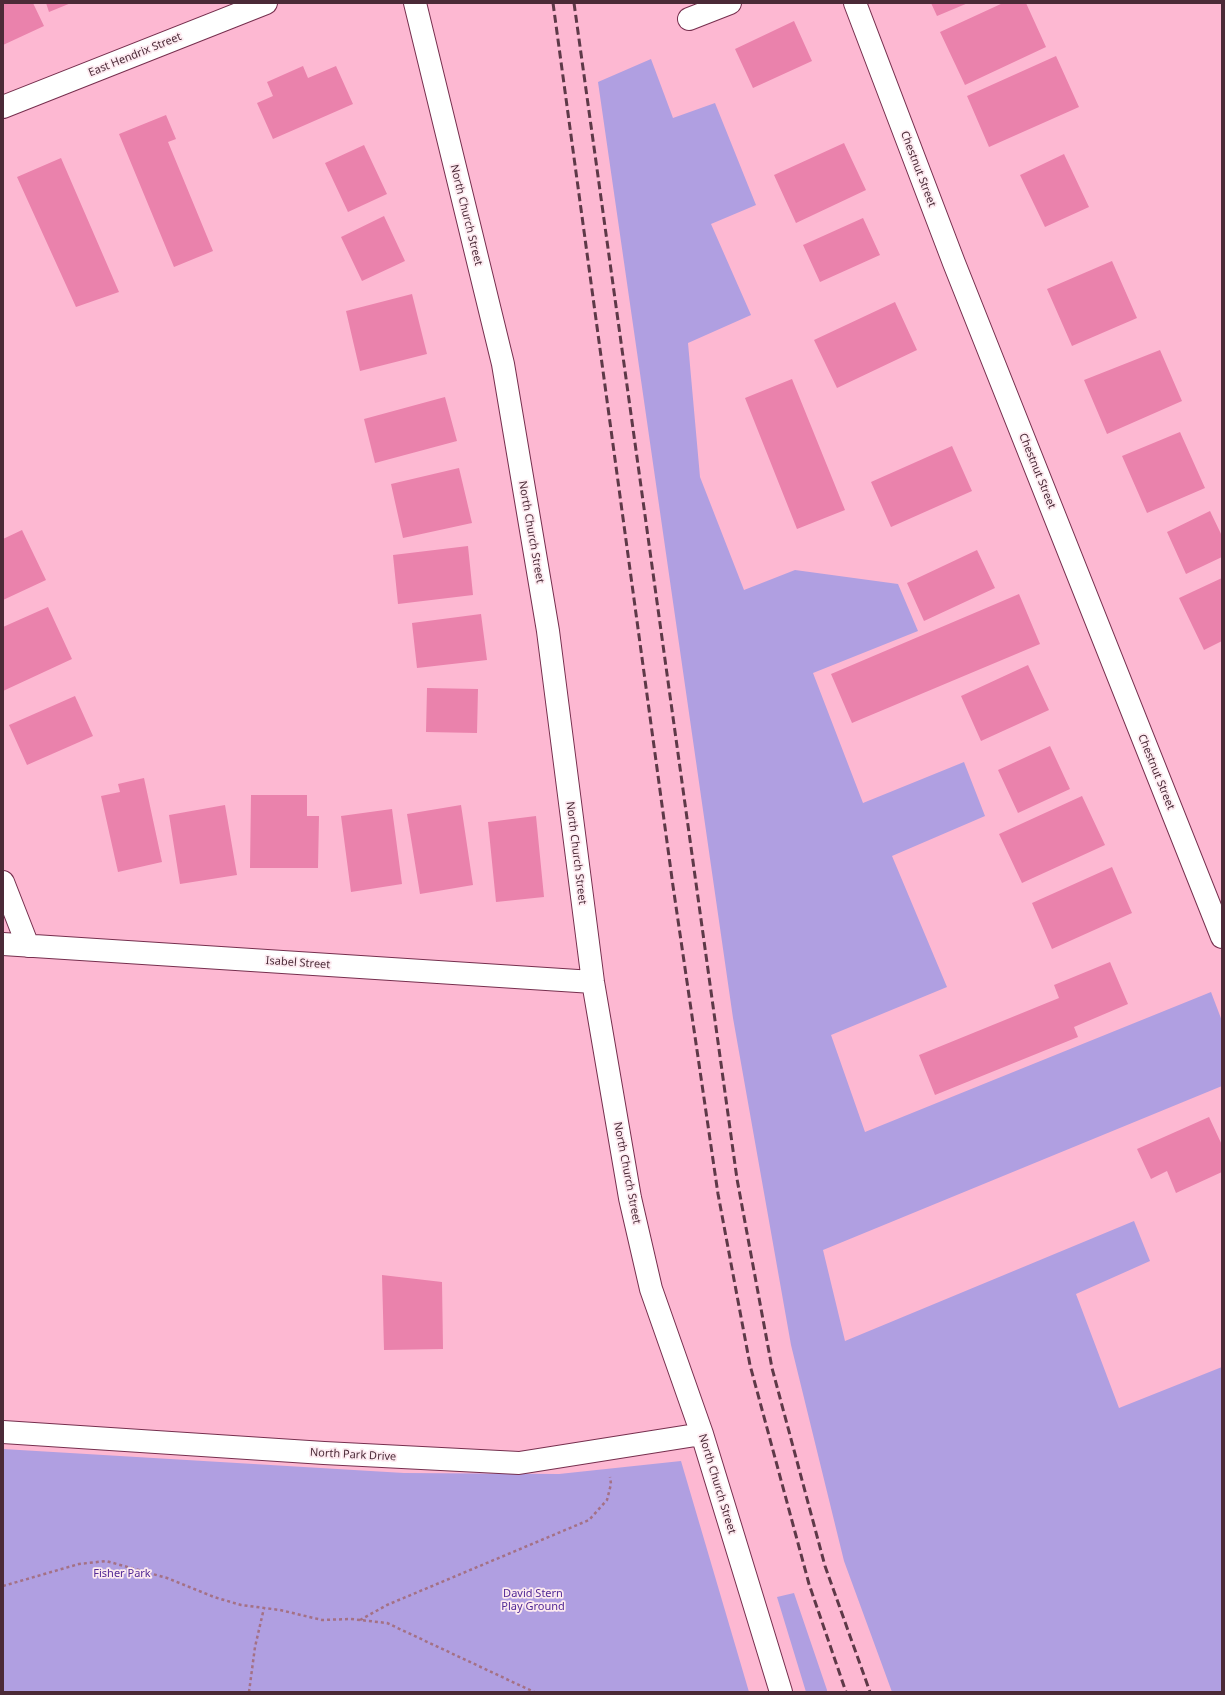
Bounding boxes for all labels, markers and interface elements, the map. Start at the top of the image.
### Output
street label: East Hendrix Street [87,30,183,80]
street label: Chestnut Street [897,129,939,209]
street label: North Church Street [447,163,485,267]
street label: Chestnut Street [1016,431,1058,511]
street label: North Church Street [515,480,547,584]
street label: Chestnut Street [1135,732,1177,812]
street label: North Church Street [563,801,589,905]
street label: Isabel Street [265,954,331,972]
street label: North Church Street [611,1121,643,1225]
street label: North Church Street [696,1432,738,1536]
street label: North Park Drive [309,1446,397,1464]
park label: Fisher Park [93,1567,151,1581]
park label: David Stern Play Ground [501,1587,565,1613]

